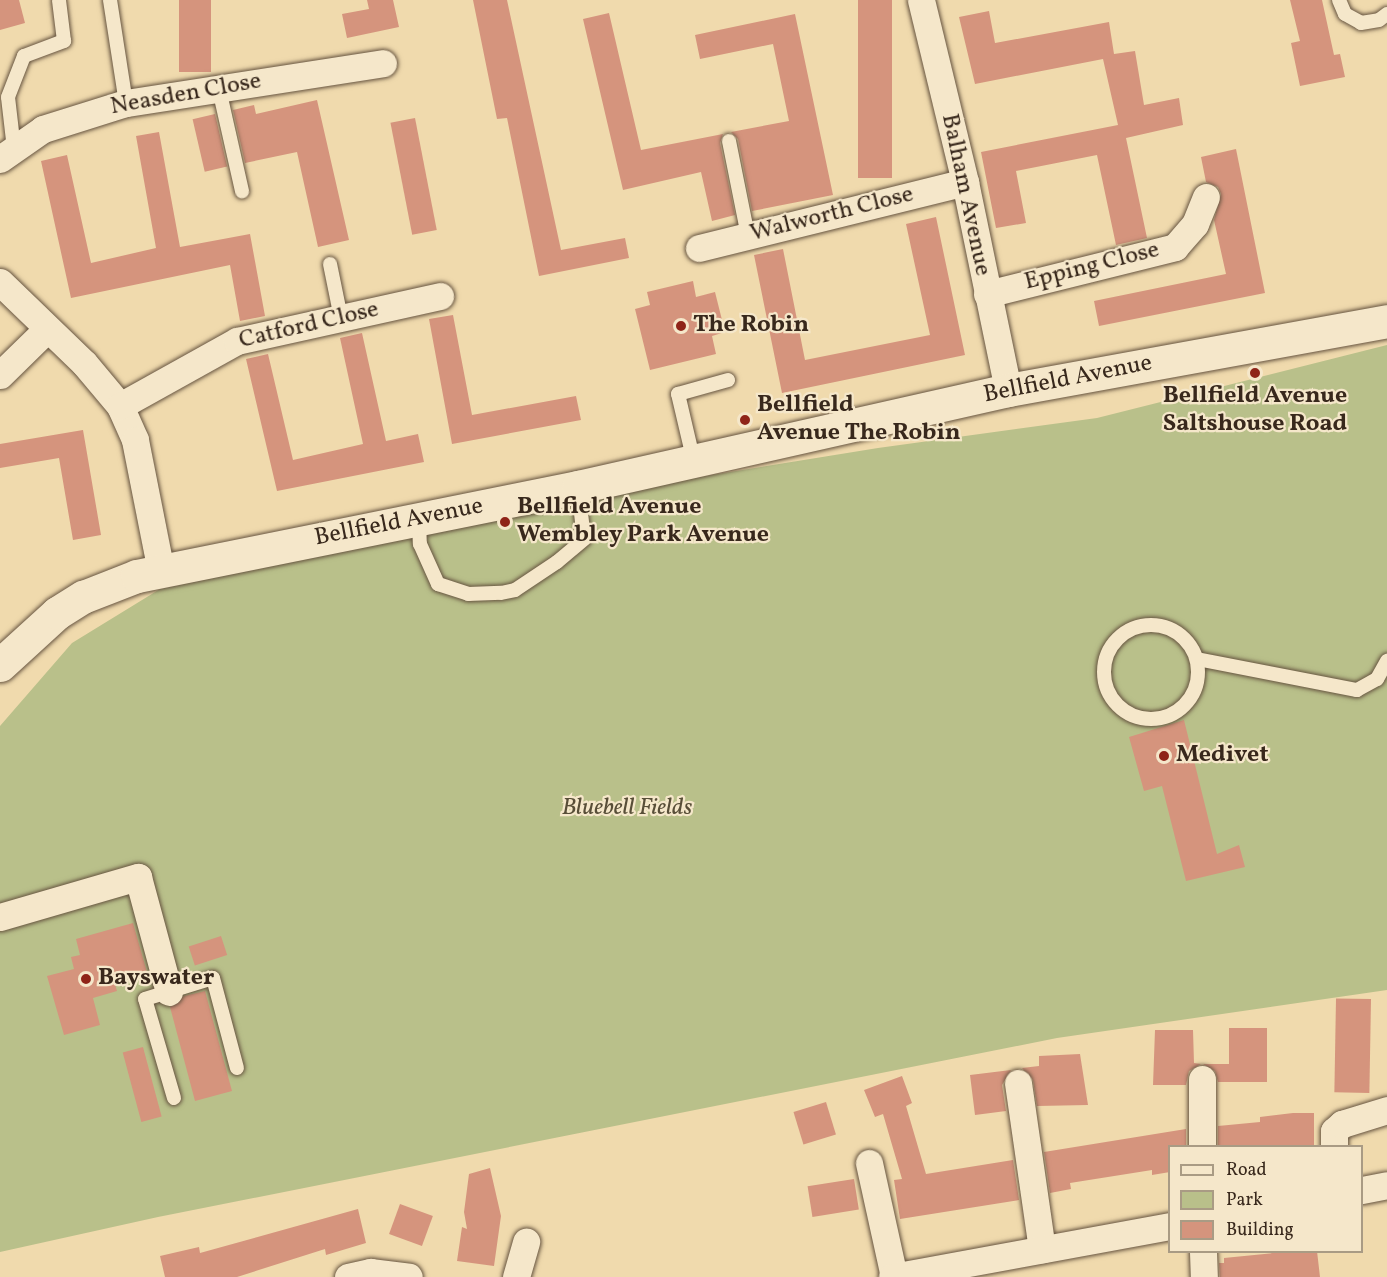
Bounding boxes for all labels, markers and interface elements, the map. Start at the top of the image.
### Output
street label: Neasden Close [108,68,264,122]
street label: Balham Avenue [934,111,996,279]
street label: Walworth Close [747,181,917,249]
street label: Epping Close [1022,236,1162,298]
street label: Catford Close [236,296,382,356]
place label: The Robin [693,312,809,340]
marker: The Robin [674,319,688,333]
street label: Bellfield Avenue [981,350,1155,410]
marker: Bellfield Avenue Saltshouse Road [1248,366,1262,380]
place label: Bellfield Avenue Saltshouse Road [1163,383,1347,439]
place label: Bellfield Avenue The Robin [757,392,961,448]
marker: Bellfield Avenue The Robin [738,413,752,427]
street label: Bellfield Avenue [312,493,486,553]
place label: Bellfield Avenue Wembley Park Avenue [517,494,769,550]
marker: Bellfield Avenue Wembley Park Avenue [498,515,512,529]
place label: Medivet [1176,742,1268,770]
marker: Medivet [1157,749,1171,763]
park label: Bluebell Fields [562,795,692,823]
place label: Bayswater [98,965,214,993]
marker: Bayswater [79,972,93,986]
legend [1168,1145,1363,1253]
text: Road [1226,1158,1267,1183]
text: Park [1226,1188,1263,1213]
text: Building [1226,1218,1294,1243]

